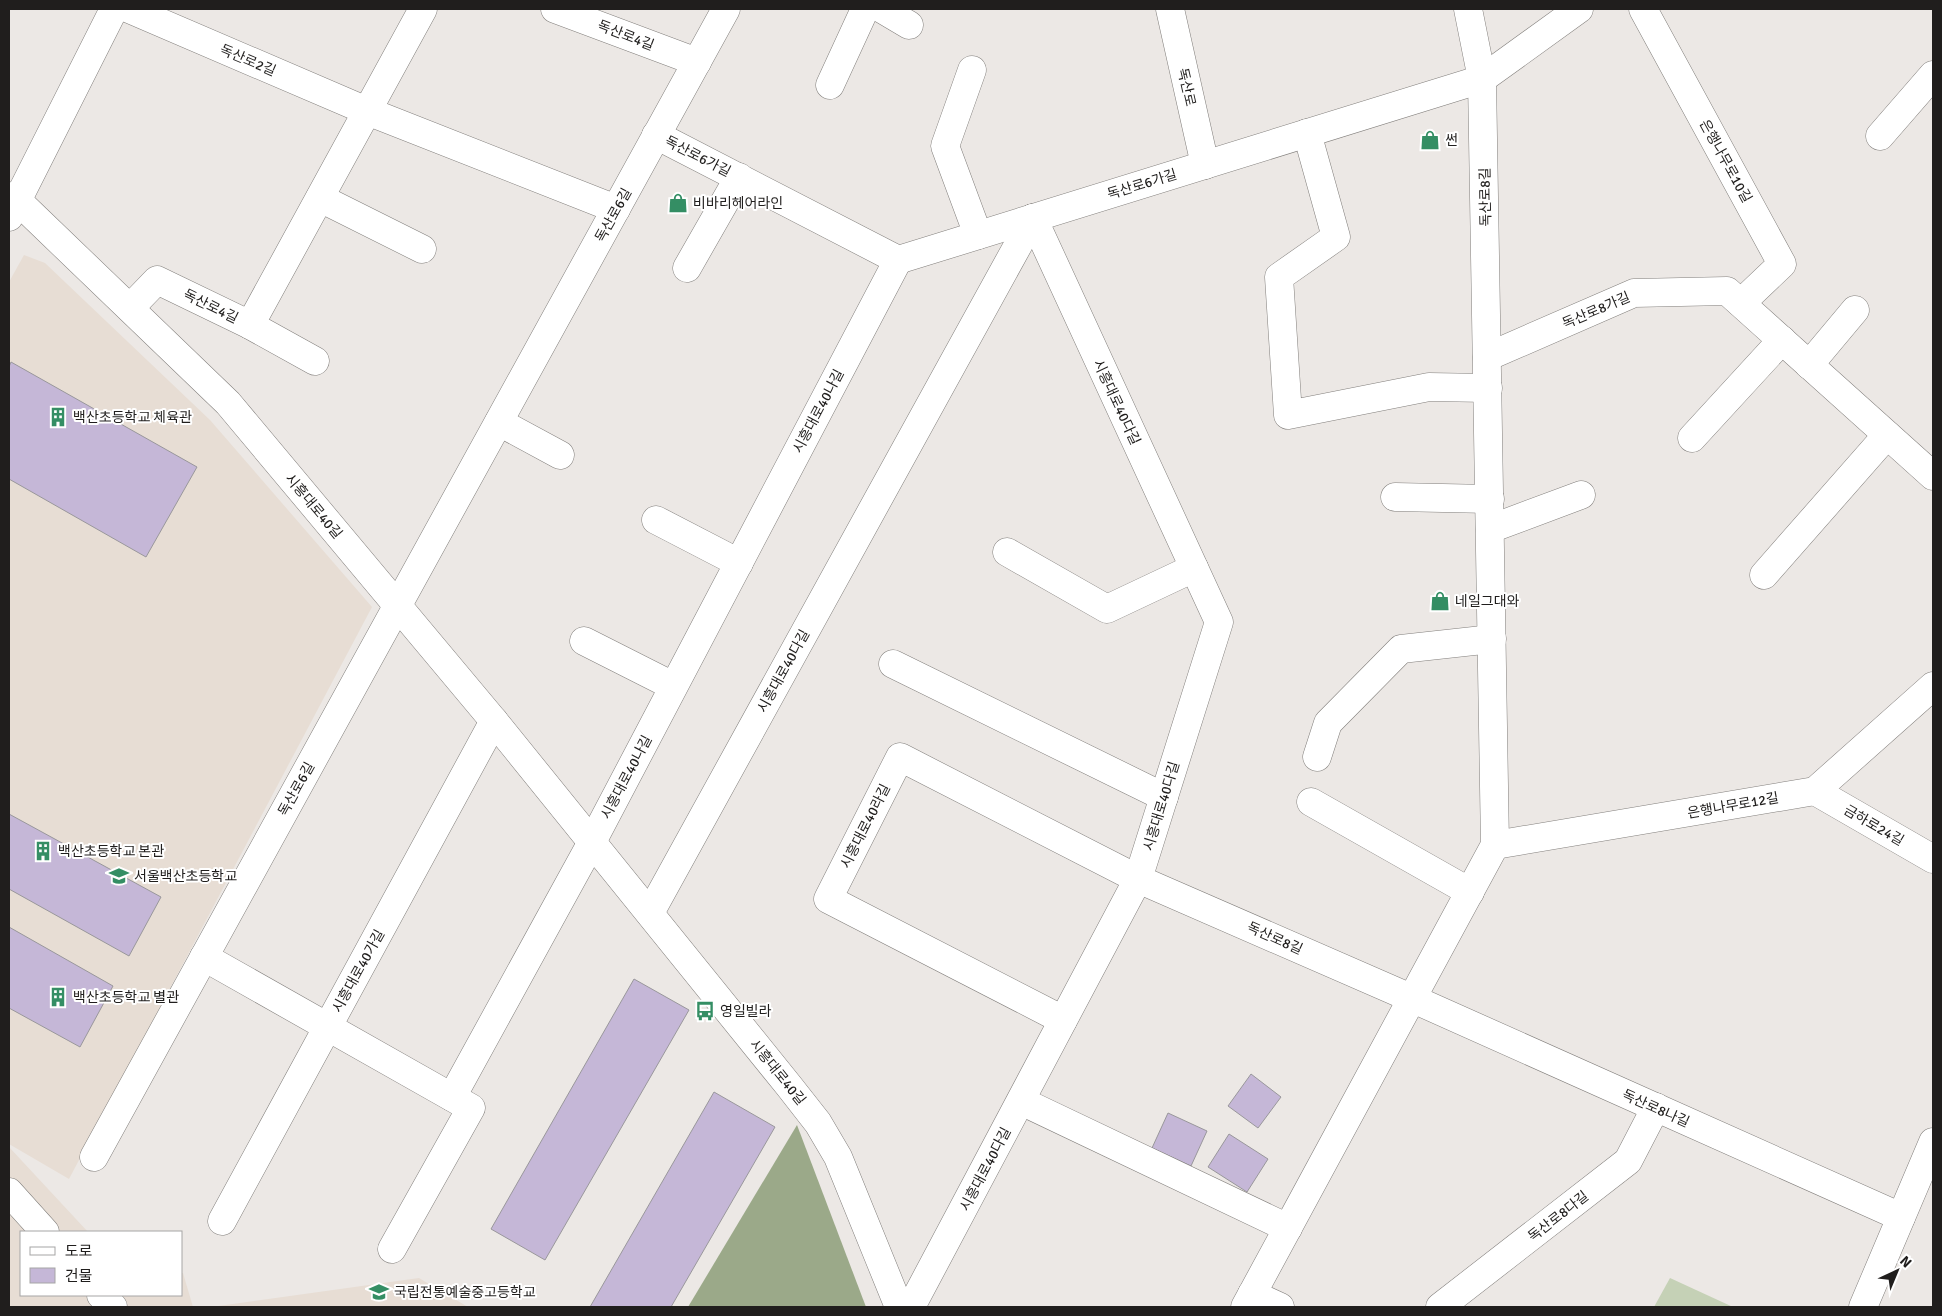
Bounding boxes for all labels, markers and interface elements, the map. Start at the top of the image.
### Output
street label: 독산로4길 [595,17,656,54]
street label: 독산로2길 [217,41,278,80]
street label: 독산로 [1174,66,1199,108]
street label: 은행나무로10길 [1696,117,1755,206]
shop icon: 썬 [1419,129,1441,151]
place label: 썬 [1445,132,1458,149]
street label: 독산로6가길 [662,133,734,180]
street label: 독산로6가길 [1105,166,1179,203]
street label: 독산로8길 [1476,167,1495,227]
street label: 독산로6길 [592,185,635,245]
shop icon: 비바리헤어라인 [667,192,689,214]
place label: 비바리헤어라인 [693,195,783,212]
street label: 독산로4길 [180,286,241,327]
street label: 독산로8가길 [1560,289,1633,332]
street label: 시흥대로40다길 [1089,357,1144,448]
street label: 시흥대로40나길 [789,366,848,456]
building icon: 백산초등학교 체육관 [47,406,69,428]
place label: 백산초등학교 체육관 [73,409,192,426]
street label: 시흥대로40길 [282,470,346,542]
shop icon: 네일그대와 [1429,590,1451,612]
place label: 네일그대와 [1455,593,1520,610]
street label: 시흥대로40다길 [754,627,813,716]
street label: 시흥대로40나길 [597,732,656,822]
street label: 독산로6길 [275,759,318,819]
street label: 시흥대로40다길 [1140,759,1183,853]
street label: 시흥대로40라길 [837,781,894,871]
street label: 은행나무로12길 [1686,789,1780,822]
street label: 금하로24길 [1841,801,1907,849]
building icon: 백산초등학교 본관 [32,840,54,862]
place label: 백산초등학교 본관 [58,843,164,860]
school or university icon: 서울백산초등학교 [108,865,130,887]
place label: 서울백산초등학교 [134,868,237,885]
street label: 독산로8길 [1244,919,1305,958]
street label: 시흥대로40가길 [329,927,388,1016]
building icon: 백산초등학교 별관 [47,986,69,1008]
place label: 백산초등학교 별관 [73,989,179,1006]
bus stop icon: 영일빌라 [694,1000,716,1022]
place label: 영일빌라 [720,1003,772,1020]
street label: 시흥대로40길 [746,1036,809,1109]
street label: 독산로8나길 [1619,1086,1692,1131]
street label: 시흥대로40다길 [956,1124,1015,1214]
street label: 독산로8다길 [1525,1188,1592,1245]
legend [20,1231,182,1296]
text: 도로 [65,1242,93,1260]
north arrow [1872,1246,1922,1296]
text: N [1896,1253,1915,1272]
text: 건물 [65,1267,93,1285]
school or university icon: 국립전통예술중고등학교 [368,1281,390,1303]
place label: 국립전통예술중고등학교 [394,1284,536,1301]

